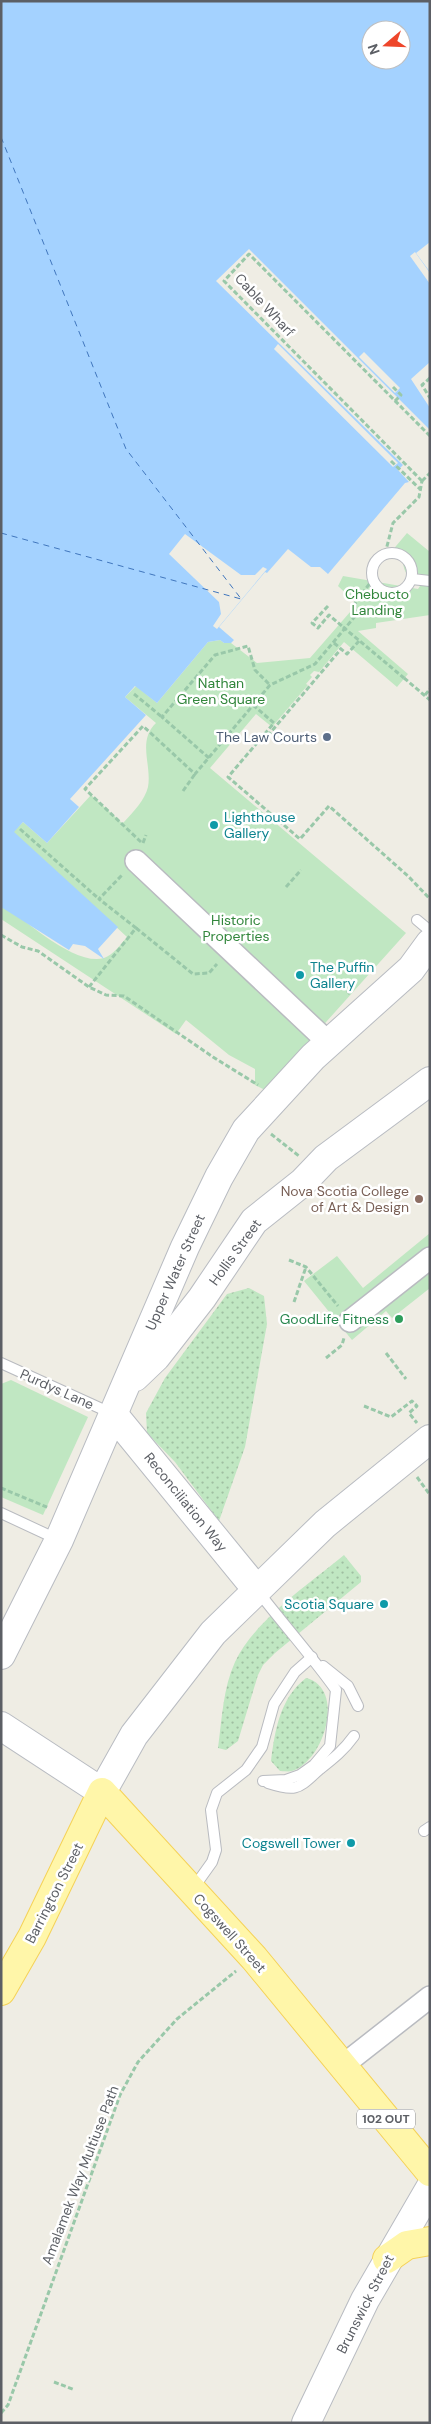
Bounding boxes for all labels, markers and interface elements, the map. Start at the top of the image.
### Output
north arrow [361,20,411,70]
text: N [364,41,384,57]
street label: Cable Wharf [231,269,299,341]
park label: Chebucto Landing [345,585,409,619]
park label: Nathan Green Square [177,674,265,708]
place label: The Law Courts [216,728,317,746]
marker: The Law Courts [321,731,333,743]
place label: Lighthouse Gallery [224,808,295,842]
marker: Lighthouse Gallery [208,819,220,831]
park label: Historic Properties [202,911,270,945]
place label: The Puffin Gallery [310,958,374,992]
marker: The Puffin Gallery [294,969,306,981]
place label: Nova Scotia College of Art & Design [281,1182,409,1216]
marker: Nova Scotia College of Art & Design [413,1193,425,1205]
street label: Upper Water Street [141,1211,209,1333]
street label: Hollis Street [205,1215,265,1289]
place label: GoodLife Fitness [280,1310,389,1328]
marker: GoodLife Fitness [393,1313,405,1325]
street label: Purdys Lane [17,1365,97,1413]
street label: Reconciliation Way [140,1449,232,1555]
place label: Scotia Square [284,1595,374,1613]
marker: Scotia Square [378,1598,390,1610]
place label: Cogswell Tower [242,1834,341,1852]
marker: Cogswell Tower [345,1837,357,1849]
street label: Barrington Street [21,1840,87,1946]
street label: Cogswell Street [190,1890,270,1976]
street label: Amalamek Way Multiuse Path [37,2083,123,2267]
road number: 102 OUT [357,2110,415,2128]
street label: Brunswick Street [332,2251,398,2357]

